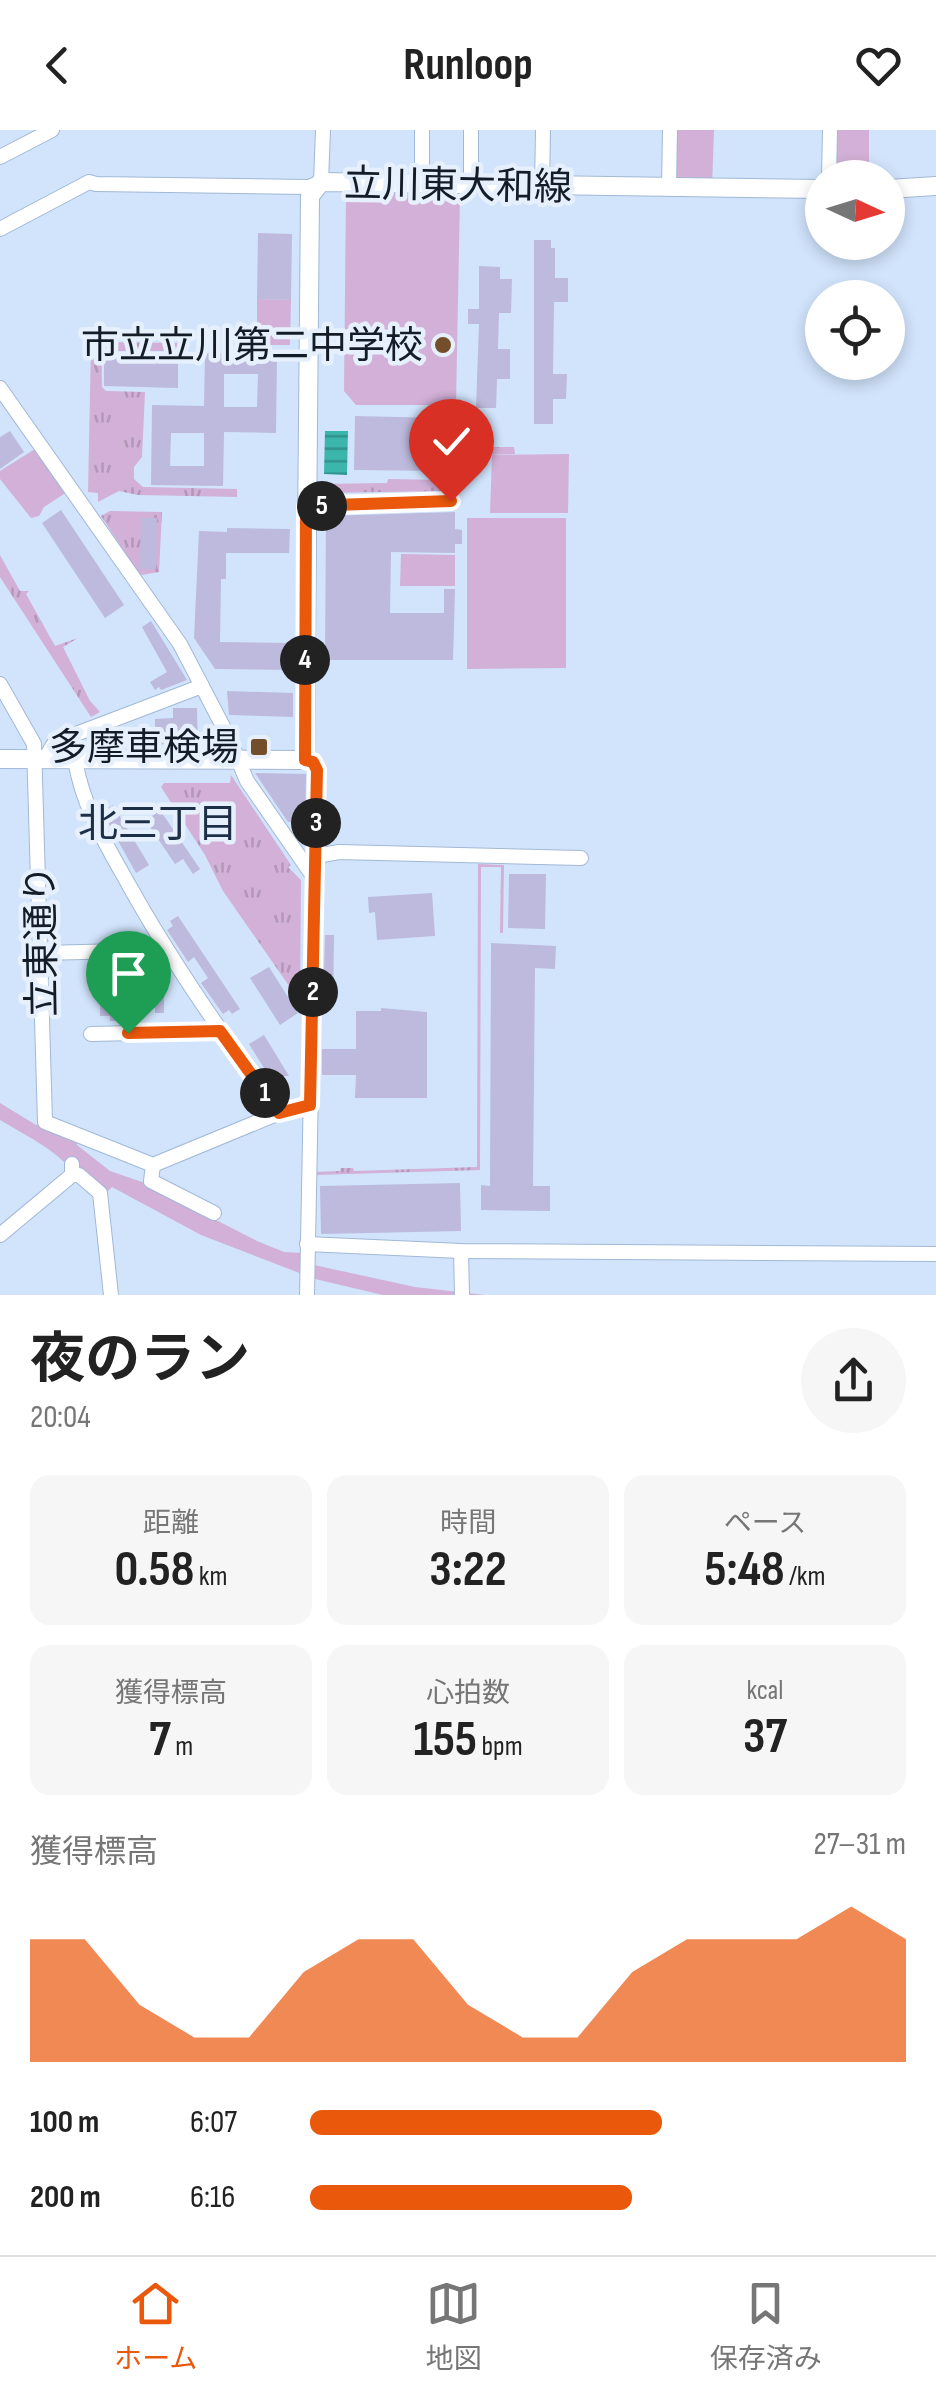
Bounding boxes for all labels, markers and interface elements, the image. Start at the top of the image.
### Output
icon: back [30,38,85,93]
text: Runloop [403,38,533,93]
icon: heart [851,38,906,93]
north arrow [805,160,905,260]
map controls [805,160,905,380]
street label: 立川東大和線 [344,162,572,211]
button: locate [805,280,905,380]
place label: 市立立川第二中学校 [81,324,423,369]
marker: 市立立川第二中学校 [432,334,454,356]
pin [409,399,494,502]
icon: check [424,414,479,469]
pin: 5 [297,481,347,531]
text: 5 [316,489,328,522]
pin: 4 [280,635,330,685]
text: 4 [298,643,312,676]
place label: 多摩車検場 [49,726,239,771]
marker: 多摩車検場 [248,736,270,758]
pin: 3 [291,798,341,848]
district label: 北三丁目 [78,801,238,849]
text: 3 [310,806,322,839]
street label: 立東通り [19,865,66,1017]
pin [86,931,171,1034]
icon: arrive [101,946,156,1001]
pin: 2 [288,967,338,1017]
text: 2 [307,975,319,1008]
pin: 1 [240,1068,290,1118]
text: 1 [260,1076,270,1109]
text: 夜のラン [30,1327,250,1394]
button: share [801,1328,906,1433]
text: 20:04 [30,1398,91,1437]
text: 距離 [143,1507,199,1540]
text: 時間 [440,1507,496,1540]
text: ペース [724,1507,806,1540]
text: 0.58 [115,1540,194,1600]
text: 3:22 [429,1540,507,1600]
text: 5:48 [705,1540,785,1600]
text: km [194,1560,227,1593]
text: /km [785,1560,825,1593]
text: kcal [746,1674,784,1707]
text: 獲得標高 [115,1677,227,1710]
text: 心拍数 [426,1677,510,1710]
text: 37 [743,1707,787,1767]
text: 7 [149,1710,171,1770]
text: 155 [413,1710,477,1770]
text: m [171,1730,193,1763]
text: bpm [477,1730,523,1763]
text: 27–31 m [814,1825,906,1864]
text: 獲得標高 [30,1833,158,1872]
text: 100 m [30,2103,99,2142]
text: 6:07 [190,2103,237,2142]
text: 200 m [30,2178,101,2217]
text: 6:16 [190,2178,235,2217]
tab: ホーム [114,2276,197,2376]
tab: 地図 [426,2276,482,2376]
tab: 保存済み [710,2276,822,2376]

